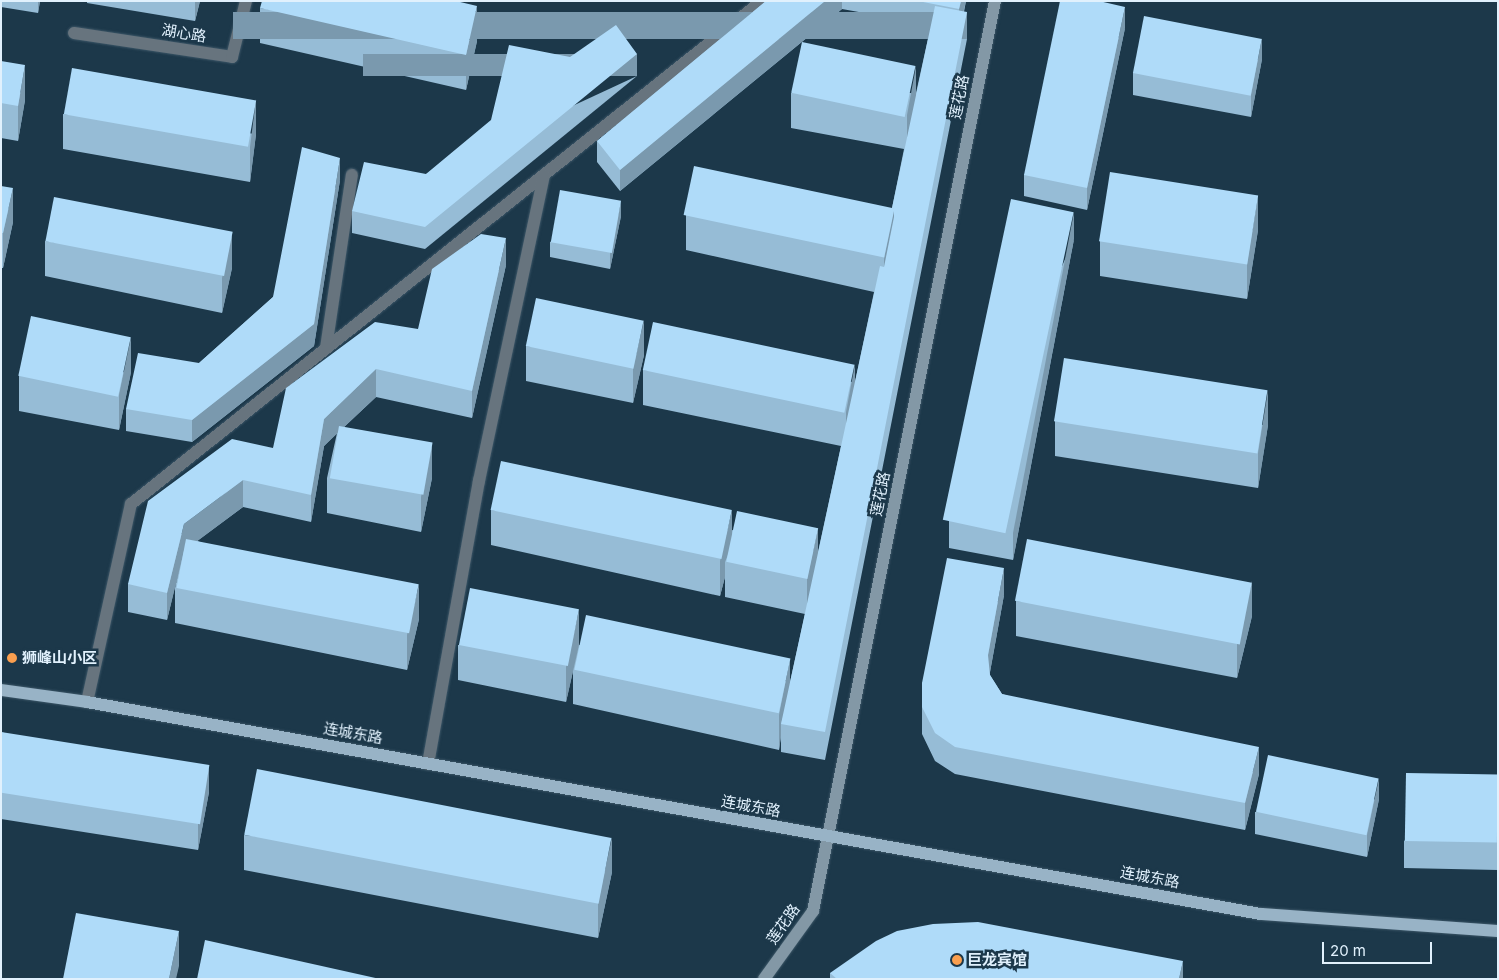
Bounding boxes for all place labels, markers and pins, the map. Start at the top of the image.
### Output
place label: 狮峰山小区 [22,649,97,667]
marker: 狮峰山小区 [6,652,18,664]
place label: 巨龙宾馆 [967,951,1027,969]
marker: 巨龙宾馆 [951,954,963,966]

